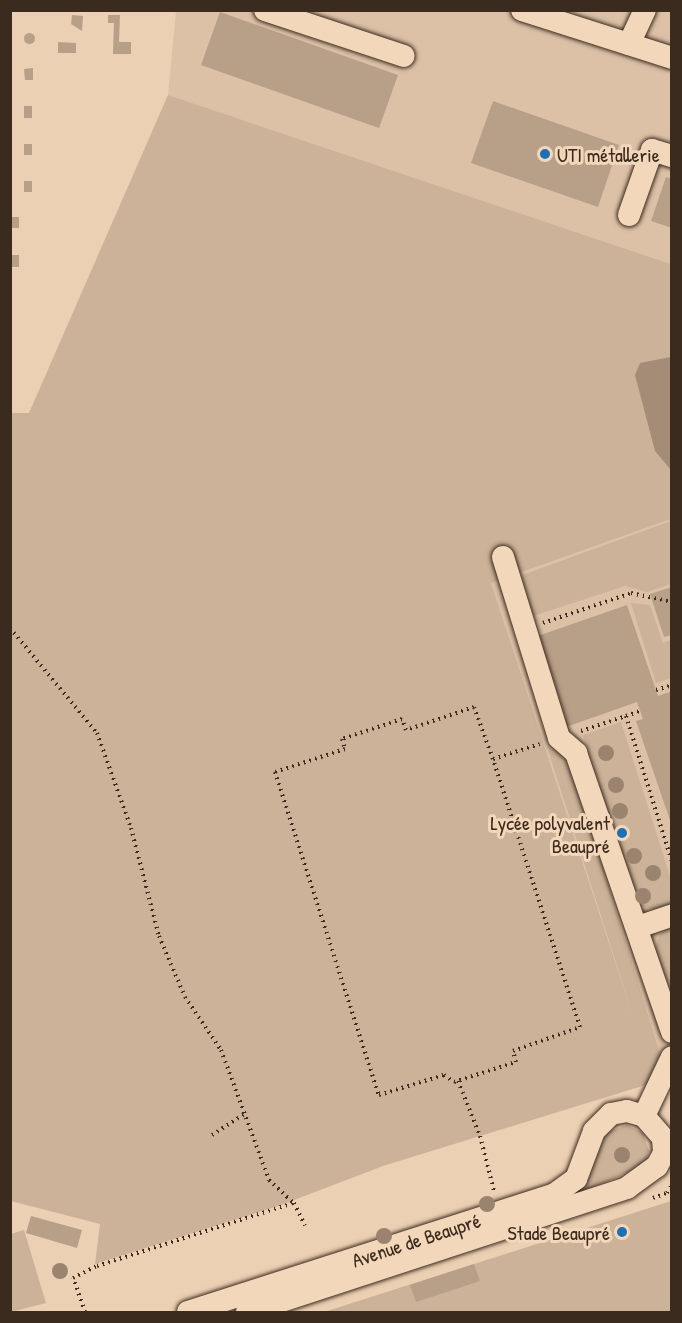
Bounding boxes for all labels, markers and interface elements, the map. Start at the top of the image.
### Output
place label: UTI métallerie [557,142,660,166]
marker: UTI métallerie [538,147,552,161]
place label: Lycée polyvalent Beaupré [490,810,610,857]
marker: Lycée polyvalent Beaupré [615,826,629,840]
street label: Avenue de Beaupré [349,1208,483,1272]
place label: Stade Beaupré [508,1220,610,1244]
marker: Stade Beaupré [615,1225,629,1239]

